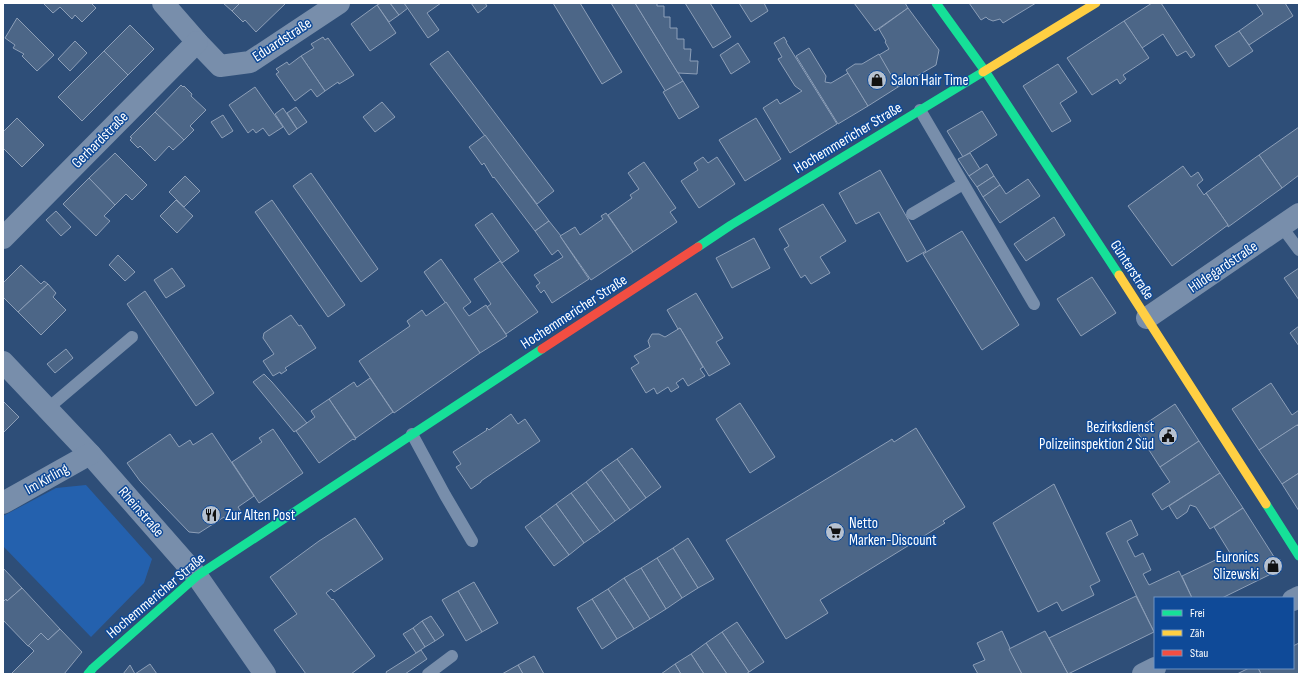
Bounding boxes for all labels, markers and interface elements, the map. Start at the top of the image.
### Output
street label: Eduardstraße [249,14,315,66]
shop icon: Salon Hair Time [866,69,888,91]
place label: Salon Hair Time [891,71,968,90]
street label: Hochemmericher Straße [790,98,906,178]
street label: Gerhardstraße [68,108,132,172]
street label: Günterstraße [1106,237,1158,303]
street label: Hildegardstraße [1185,237,1261,297]
street label: Hochemmericher Straße [517,271,631,353]
place label: Bezirksdienst Polizeiinspektion 2 Süd [1039,418,1154,454]
public building icon: Bezirksdienst Polizeiinspektion 2 Süd [1157,425,1179,447]
street label: Im Kirling [22,459,72,499]
street label: Rheinstraße [114,483,168,541]
restaurant icon: Zur Alten Post [200,504,222,526]
place label: Zur Alten Post [225,506,296,525]
place label: Netto Marken-Discount [849,514,937,550]
supermarket icon: Netto Marken-Discount [824,521,846,543]
place label: Euronics Slizewski [1213,548,1259,584]
street label: Hochemmericher Straße [103,549,209,643]
shop icon: Euronics Slizewski [1262,555,1284,577]
legend [1154,597,1294,669]
text: Frei [1190,606,1205,621]
text: Zäh [1190,626,1205,641]
text: Stau [1190,646,1208,661]

